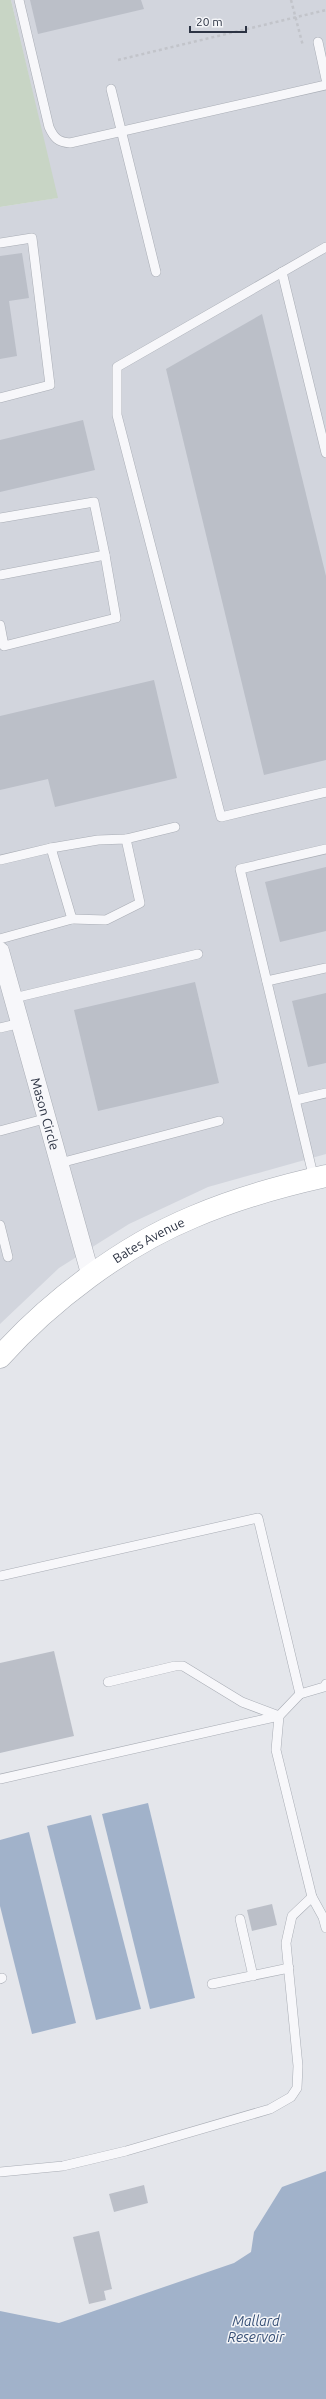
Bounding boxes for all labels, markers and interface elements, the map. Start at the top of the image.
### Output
scale bar [190,8,246,34]
text: 20 m [196,15,223,28]
street label: Mason Circle [29,1076,62,1151]
street label: Bates Avenue [110,1215,187,1266]
water label: Mallard Reservoir [228,2313,285,2345]

